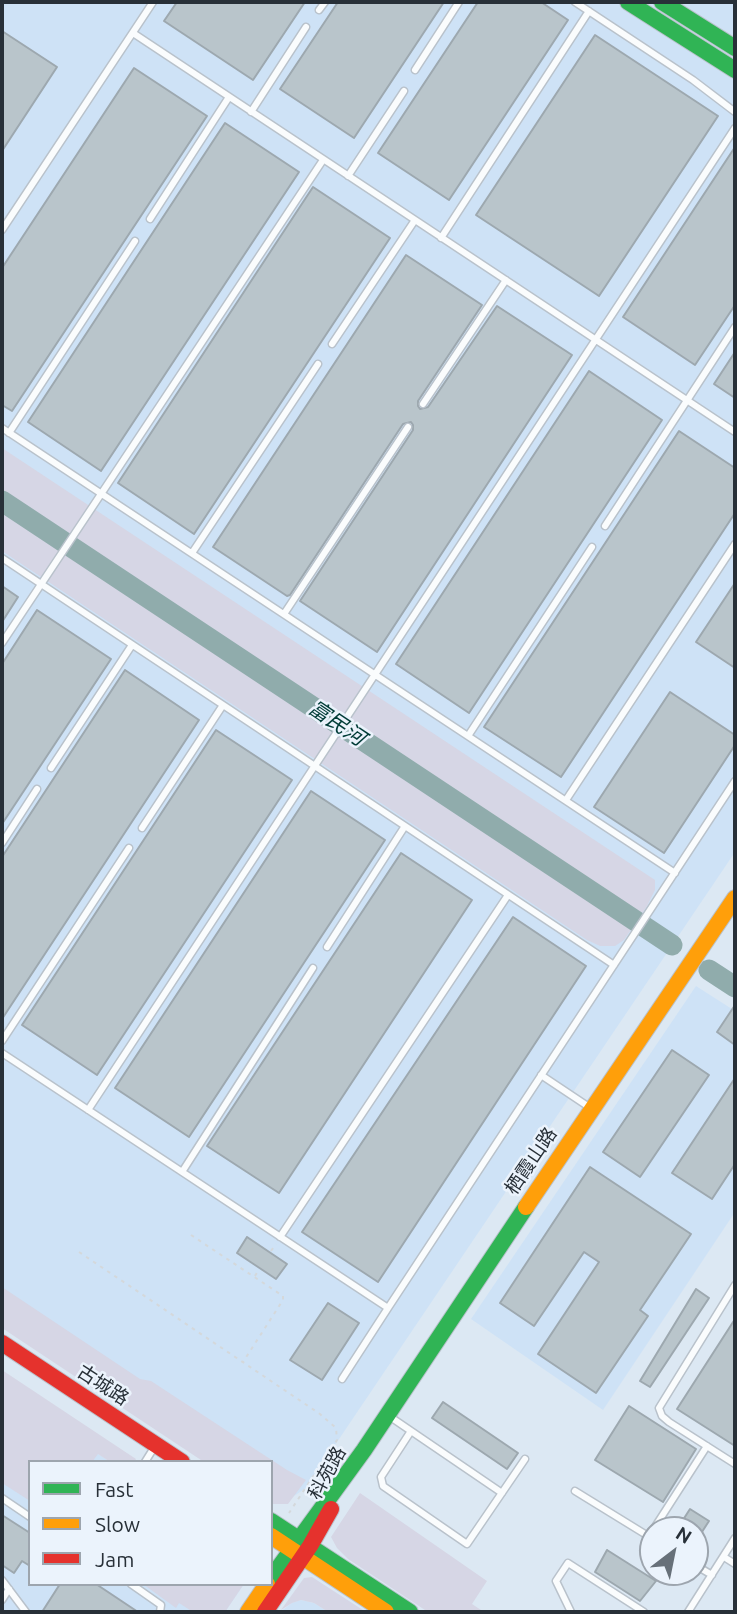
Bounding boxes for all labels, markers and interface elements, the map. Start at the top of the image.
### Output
water label: 富民河 [304,695,370,751]
street label: 栖霞山路 [500,1123,562,1199]
street label: 古城路 [73,1360,133,1410]
street label: 科苑路 [303,1443,351,1503]
legend [28,1460,273,1586]
text: Fast [95,1477,133,1501]
text: Slow [95,1512,140,1536]
north arrow [639,1516,709,1586]
text: N [672,1522,696,1548]
text: Jam [95,1547,134,1571]

